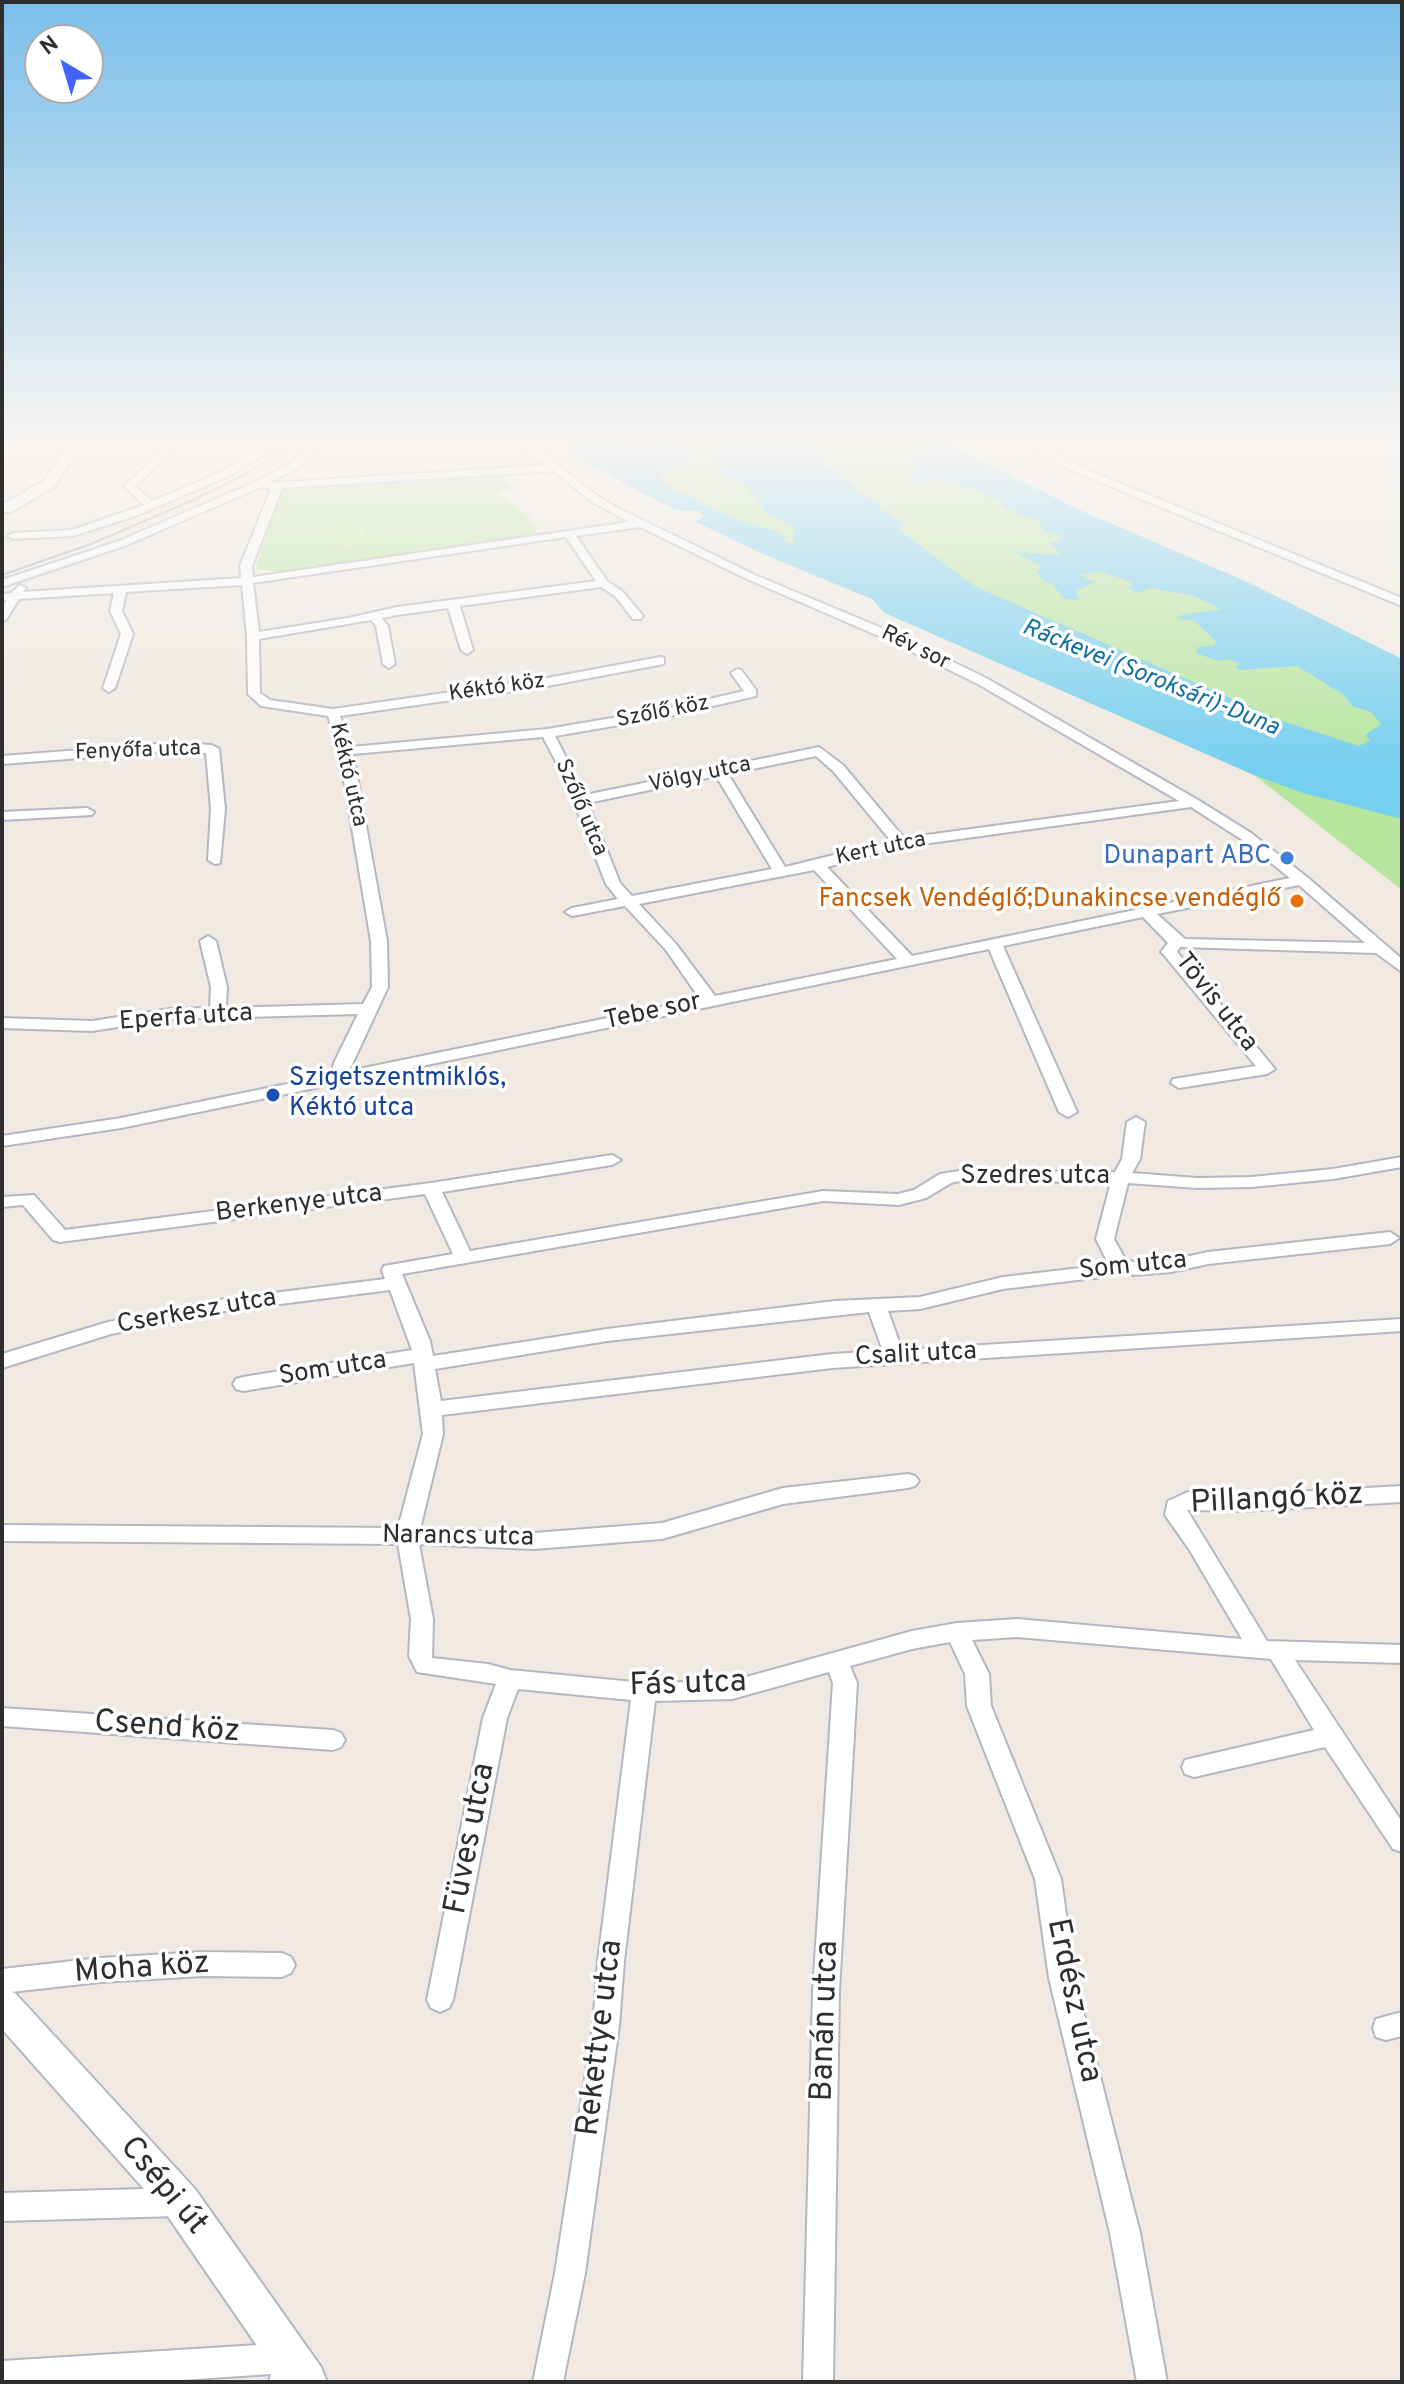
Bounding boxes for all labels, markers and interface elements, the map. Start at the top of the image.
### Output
north arrow [24,24,104,104]
text: N [36,31,65,62]
water label: Ráckevei (Soroksári)-Duna [1017,614,1283,744]
street label: Rév sor [876,621,954,677]
street label: Kéktó köz [447,669,547,709]
street label: Szőlő köz [615,691,711,735]
street label: Kéktó utca [322,721,372,829]
street label: Fenyőfa utca [75,737,201,767]
street label: Völgy utca [647,752,753,800]
street label: Szőlő utca [548,756,612,860]
street label: Kert utca [834,828,928,872]
place label: Dunapart ABC [1103,842,1271,874]
marker: Dunapart ABC [1278,849,1296,867]
place label: Fancsek Vendéglő;Dunakincse vendéglő [818,885,1281,917]
marker: Fancsek Vendéglő;Dunakincse vendéglő [1288,892,1306,910]
street label: Tövis utca [1167,947,1263,1059]
street label: Tebe sor [602,988,704,1038]
street label: Eperfa utca [118,999,254,1039]
place label: Szigetszentmiklós, Kéktó utca [289,1064,506,1126]
marker: Szigetszentmiklós, Kéktó utca [264,1086,282,1104]
street label: Szedres utca [960,1162,1110,1194]
street label: Berkenye utca [214,1179,384,1231]
street label: Som utca [1078,1246,1188,1288]
street label: Cserkesz utca [115,1284,279,1342]
street label: Csalit utca [854,1337,978,1375]
street label: Som utca [277,1346,389,1394]
street label: Pillangó köz [1189,1477,1365,1525]
street label: Narancs utca [382,1521,534,1555]
street label: Fás utca [629,1665,747,1707]
street label: Csend köz [93,1705,241,1753]
street label: Füves utca [439,1760,505,1918]
street label: Erdész utca [1036,1916,1108,2086]
street label: Rekettye utca [571,1938,633,2138]
street label: Banán utca [805,1940,849,2102]
street label: Moha köz [73,1946,211,1994]
street label: Csépi út [110,2130,214,2244]

